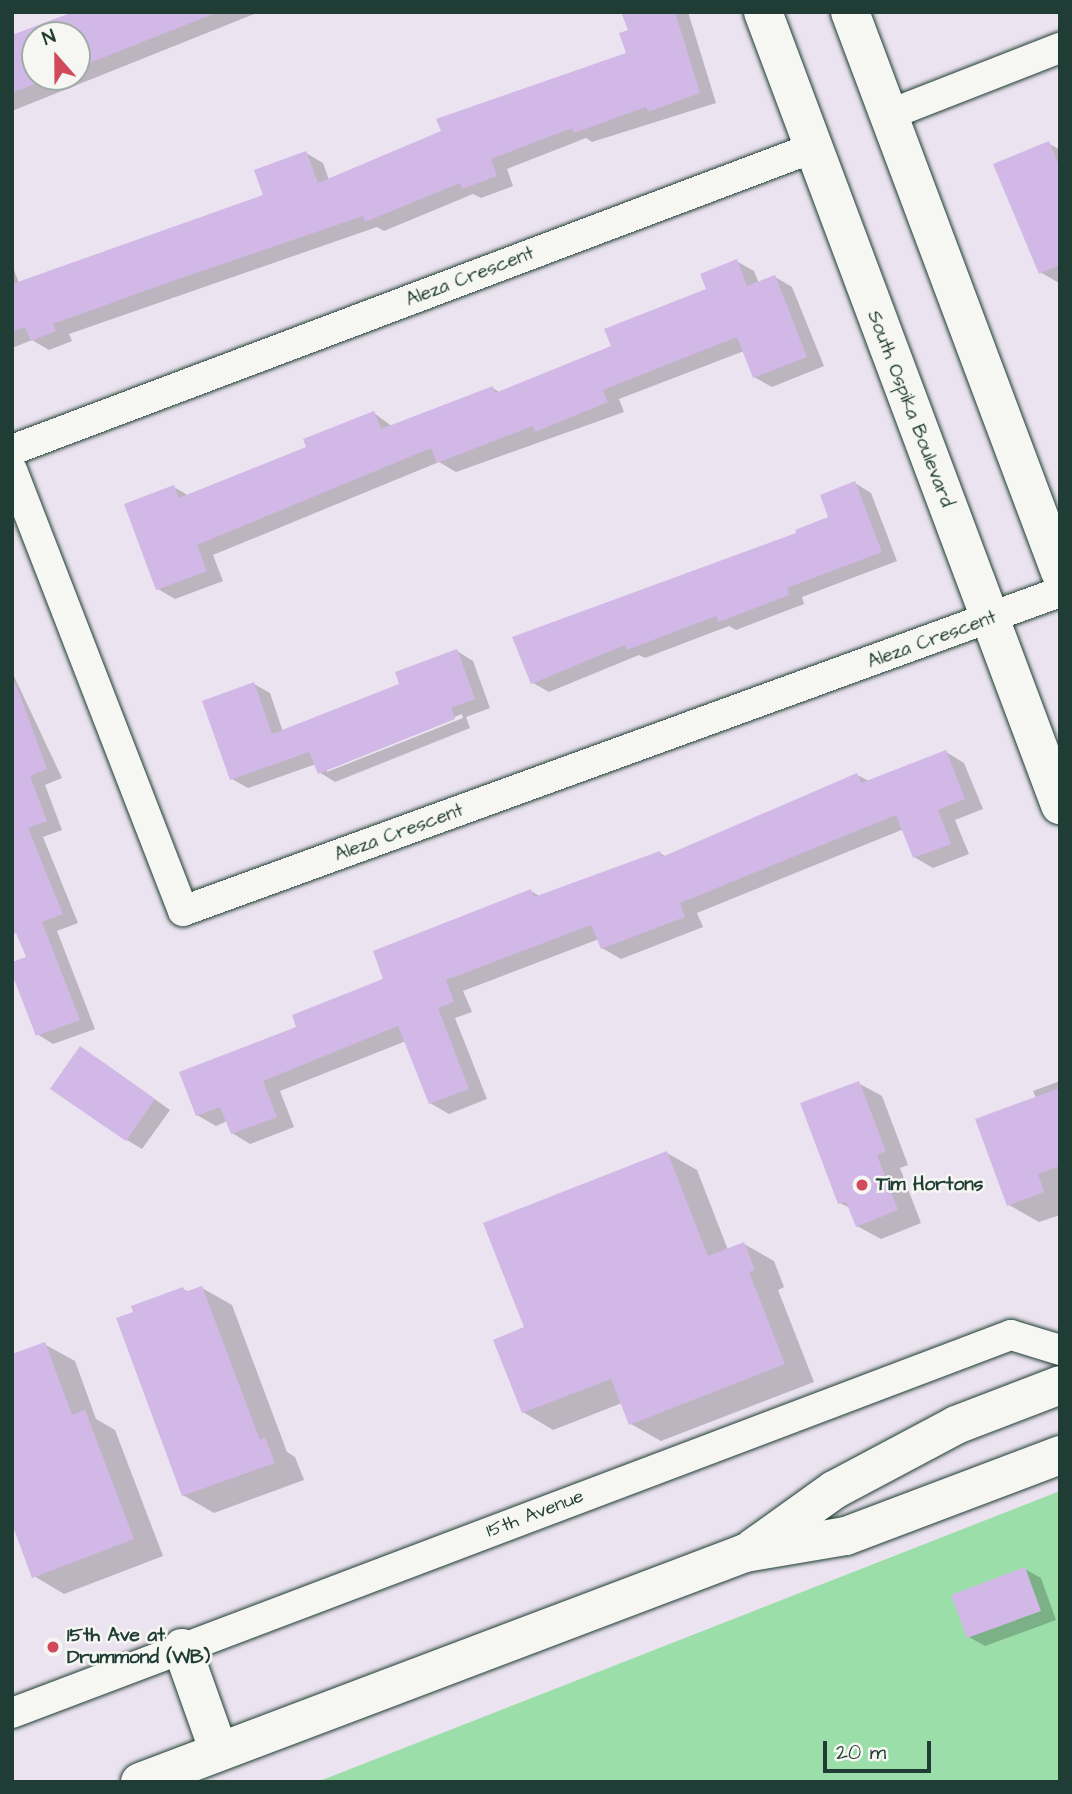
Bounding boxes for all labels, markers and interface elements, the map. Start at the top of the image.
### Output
north arrow [21,21,91,91]
text: N [39,23,59,53]
street label: Aleza Crescent [403,242,537,312]
street label: South Ospika Boulevard [862,307,958,511]
street label: Aleza Crescent [865,606,999,674]
street label: Aleza Crescent [332,799,466,867]
place label: Tim Hortons [876,1174,983,1196]
marker: Tim Hortons [854,1177,870,1193]
street label: 15th Avenue [483,1485,587,1543]
place label: 15th Ave at Drummond (WB) [67,1625,210,1669]
marker: 15th Ave at Drummond (WB) [45,1639,61,1655]
scale bar [827,1728,936,1772]
text: 20 m [836,1738,886,1767]

